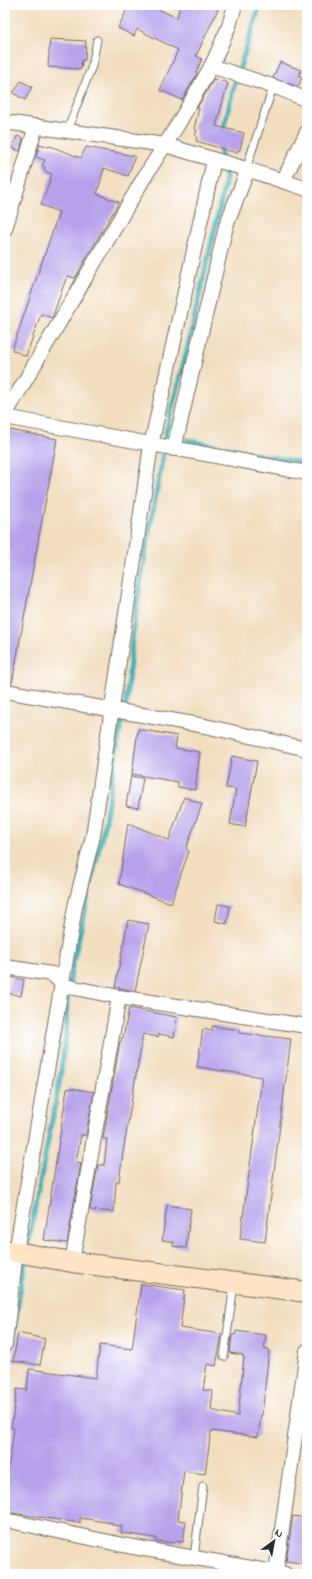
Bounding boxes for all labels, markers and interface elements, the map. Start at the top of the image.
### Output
north arrow [254,1521,294,1561]
text: N [271,1525,286,1542]

